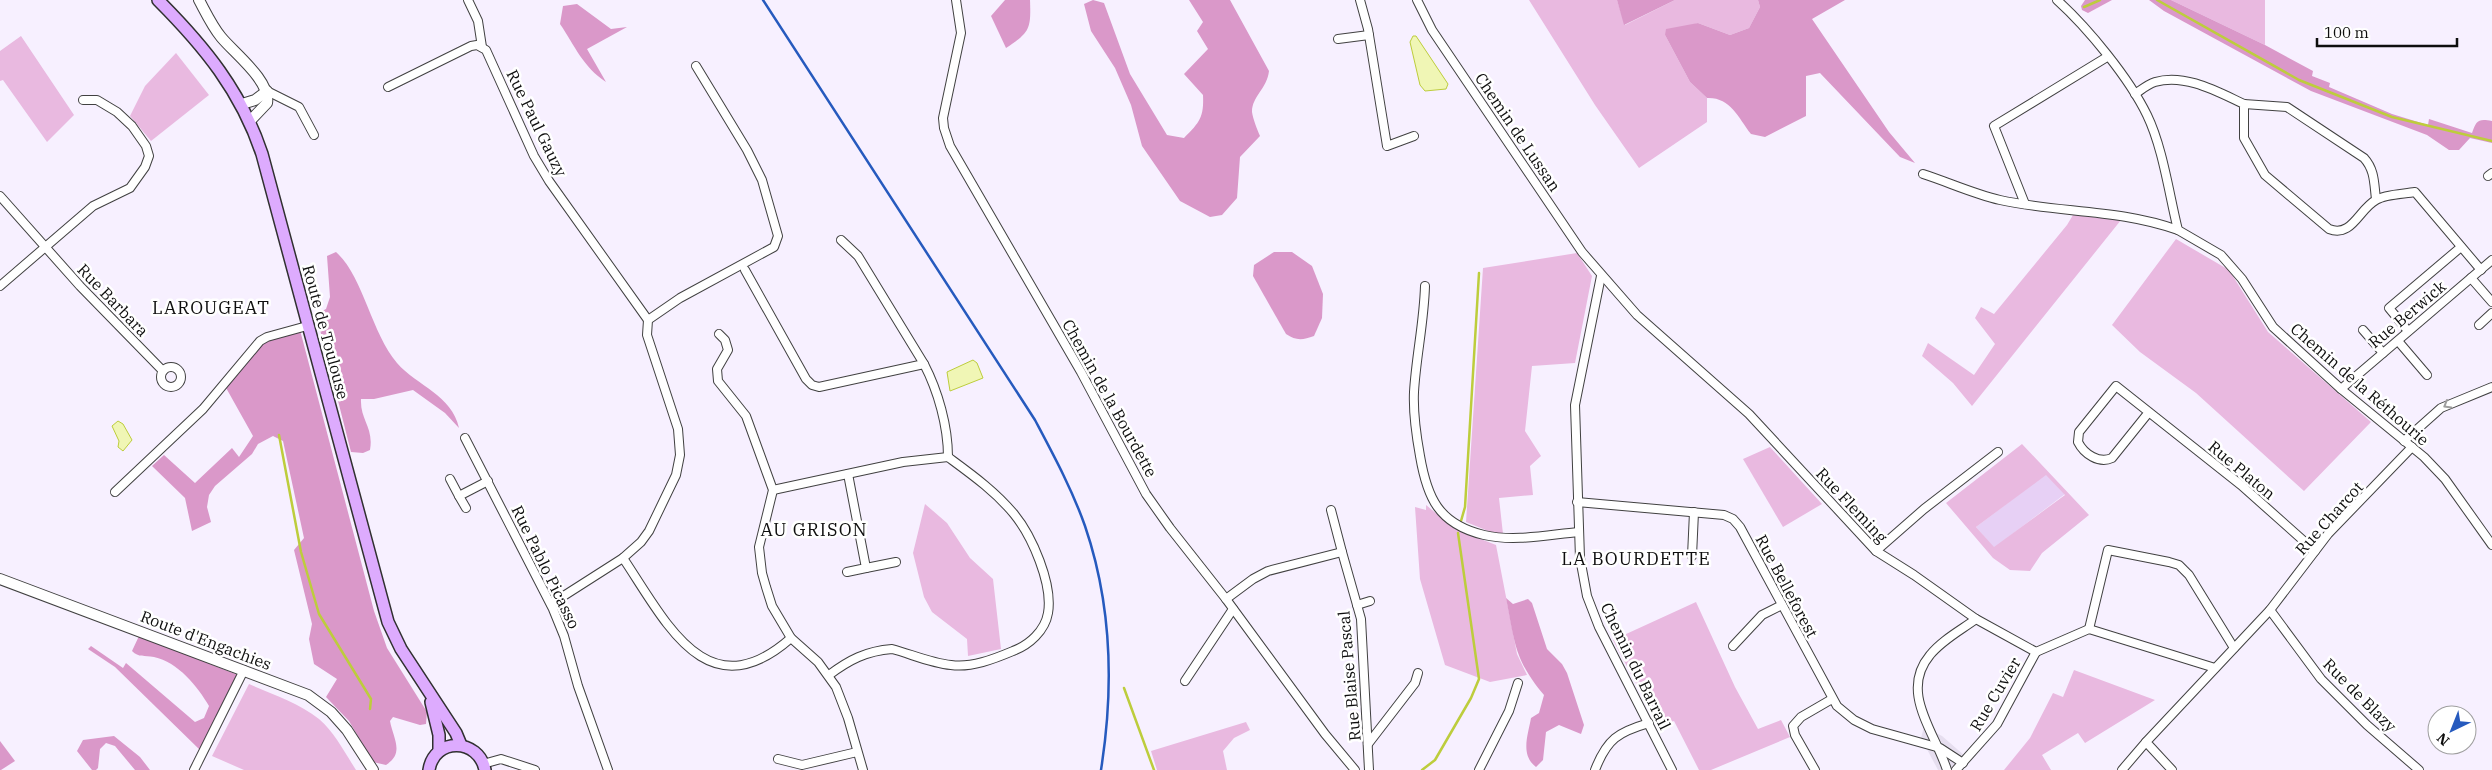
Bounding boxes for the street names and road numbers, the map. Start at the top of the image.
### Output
street label: Rue Paul Gauzy [502,66,572,180]
street label: Chemin de Lussan [1471,69,1565,195]
street label: Rue Barbara [73,259,153,341]
street label: Route de Toulouse [298,263,354,401]
street label: Rue Berwick [2364,275,2450,352]
street label: Chemin de la Bourdette [1058,316,1162,480]
street label: Chemin de la Réthourie [2287,318,2433,450]
street label: Rue Platon [2204,436,2280,504]
street label: Rue Fleming [1812,463,1892,547]
street label: Rue Charcot [2291,477,2367,559]
street label: Rue Pablo Picasso [507,502,585,632]
street label: Rue Belleforest [1751,531,1823,641]
street label: Chemin du Barrail [1597,599,1675,733]
street label: Route d'Engachies [138,606,274,674]
street label: Rue Blaise Pascal [1333,610,1365,742]
street label: Rue Cuvier [1965,654,2025,734]
street label: Rue de Blazy [2319,654,2401,736]

